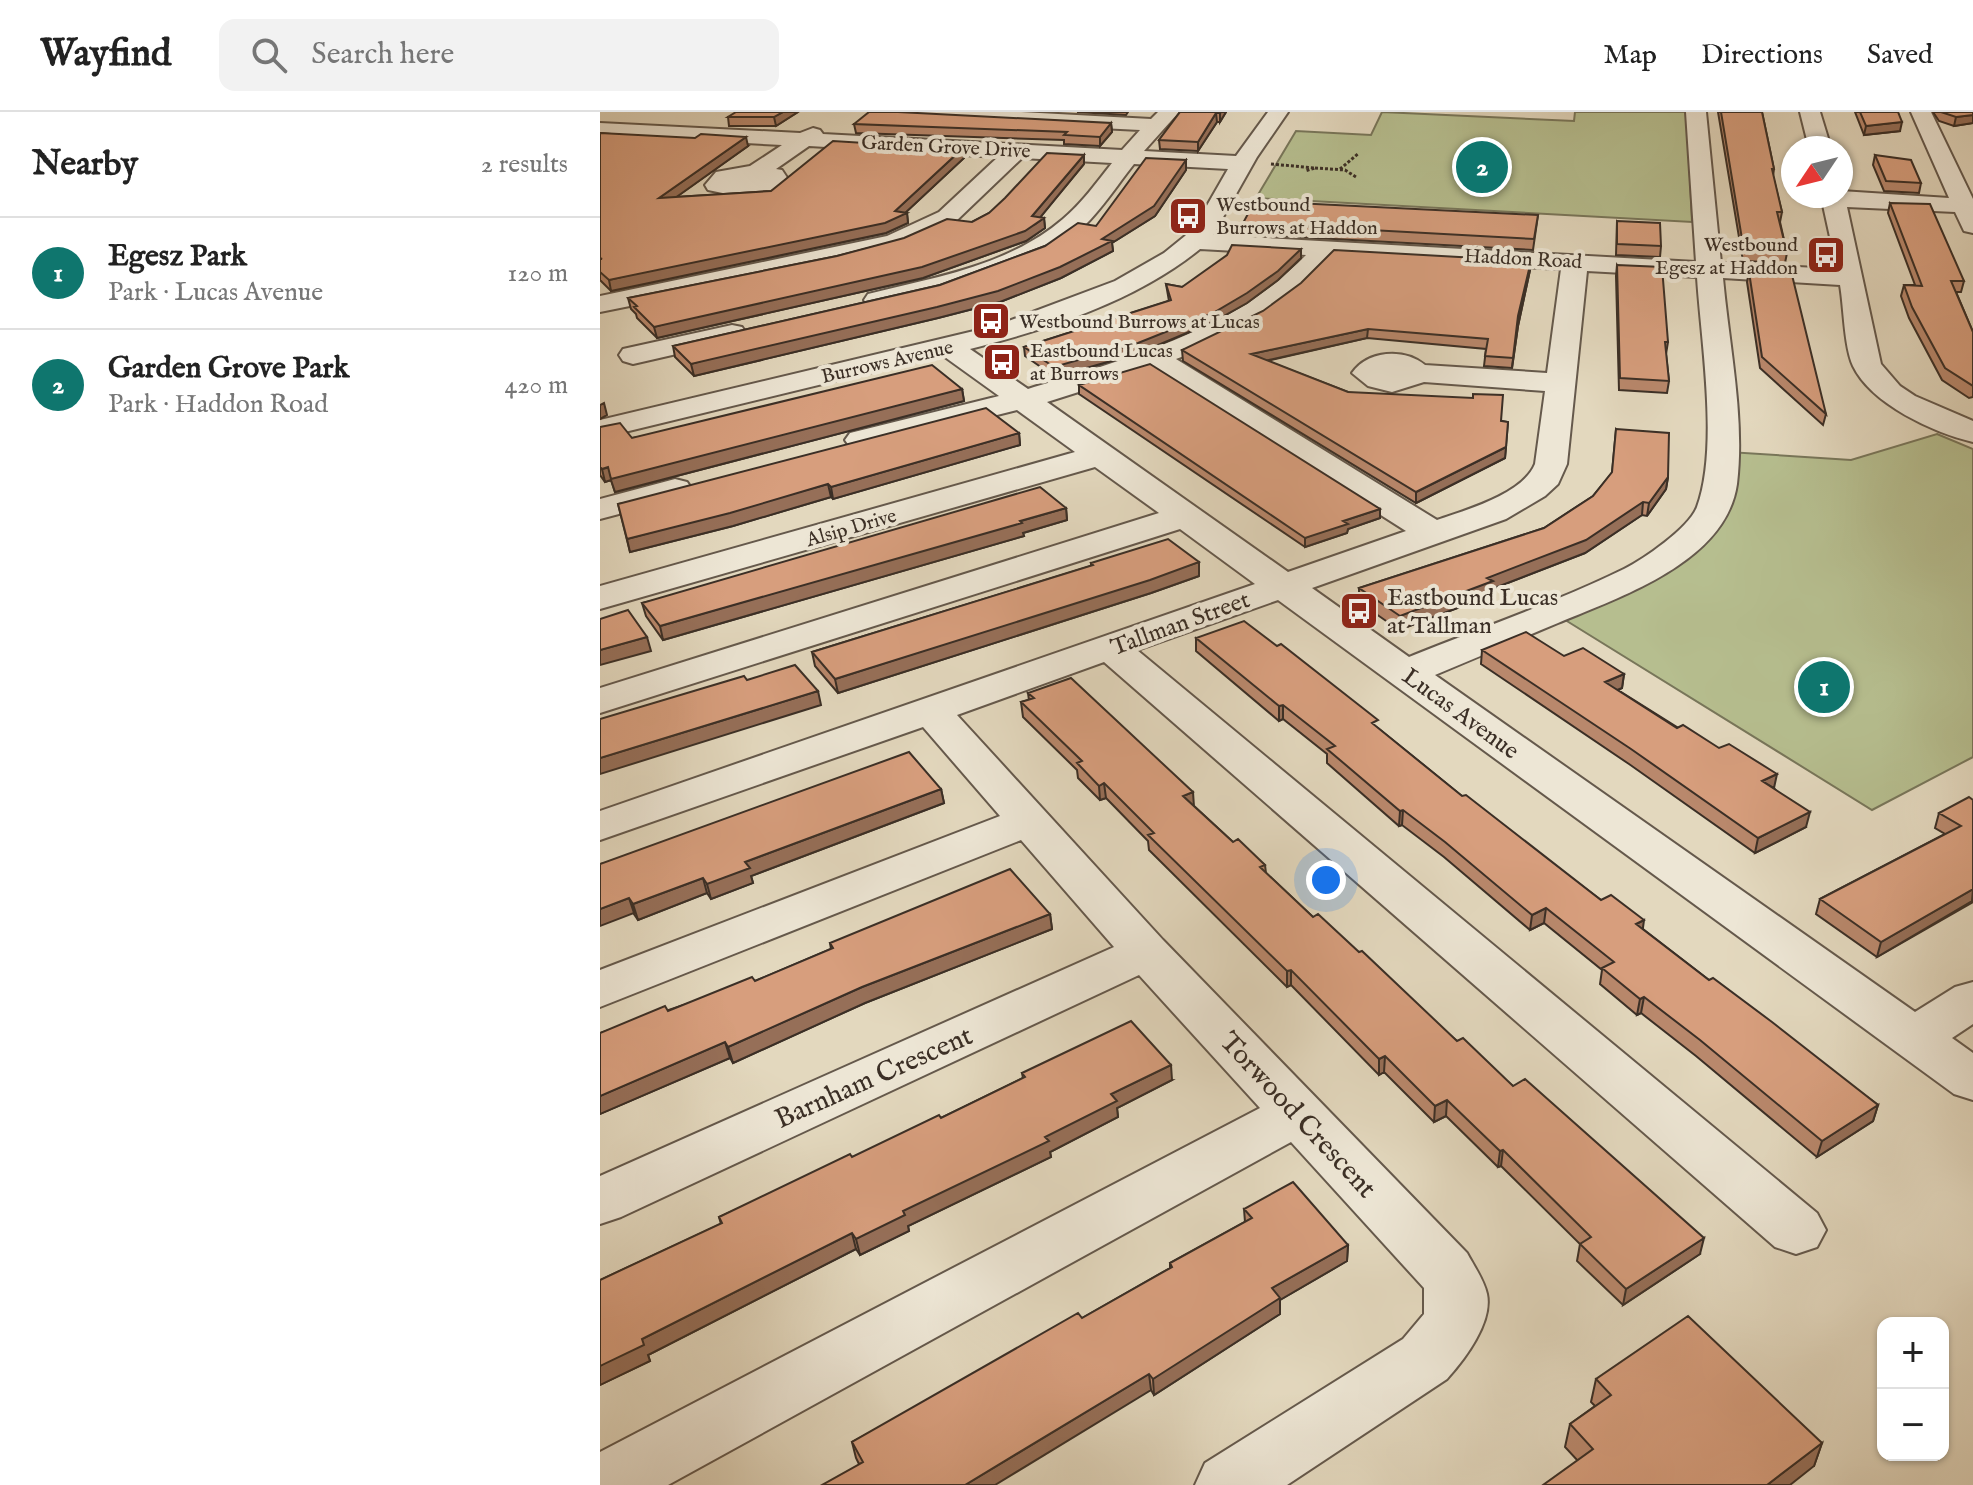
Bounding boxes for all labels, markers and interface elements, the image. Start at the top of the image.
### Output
search box [219,19,779,91]
text: Wayfind [40,31,171,79]
icon: search [247,33,291,77]
text: Search here [311,36,454,74]
text: Map [1603,38,1657,73]
text: Directions [1701,38,1823,73]
text: Saved [1867,38,1933,73]
street label: Garden Grove Drive [861,131,1031,164]
north arrow [1781,136,1853,208]
pin: 2 [1456,137,1508,197]
text: Nearby [32,143,138,186]
text: 2 results [481,148,568,181]
place label: Westbound Burrows at Haddon [1216,193,1378,241]
bus stop icon: Westbound Burrows at Haddon [1167,195,1209,237]
place label: Westbound Egesz at Haddon [1655,233,1798,281]
bus stop icon: Westbound Egesz at Haddon [1805,234,1847,276]
text: Egesz Park [108,238,247,276]
street label: Haddon Road [1463,244,1583,275]
text: 1 [53,257,63,290]
text: 120 m [508,257,568,290]
text: Park · Lucas Avenue [108,276,323,309]
bus stop icon: Westbound Burrows at Lucas [970,300,1012,342]
place label: Westbound Burrows at Lucas [1019,310,1260,335]
street label: Burrows Avenue [819,335,956,390]
place label: Eastbound Lucas at Burrows [1030,339,1173,387]
bus stop icon: Eastbound Lucas at Burrows [981,341,1023,383]
text: Garden Grove Park [108,350,349,388]
text: 2 [52,369,64,402]
text: 420 m [505,369,568,402]
text: Park · Haddon Road [108,388,328,421]
street label: Alsip Drive [802,504,900,554]
place label: Eastbound Lucas at Tallman [1387,583,1558,642]
street label: Tallman Street [1107,585,1254,664]
bus stop icon: Eastbound Lucas at Tallman [1338,590,1380,632]
pin: 1 [1798,657,1850,717]
street label: Lucas Avenue [1396,661,1525,767]
your location [1306,860,1346,900]
street label: Barnham Crescent [770,1019,979,1138]
street label: Torwood Crescent [1211,1025,1383,1206]
map controls [1877,1317,1949,1461]
button: + [1877,1317,1949,1389]
button: − [1877,1389,1949,1461]

